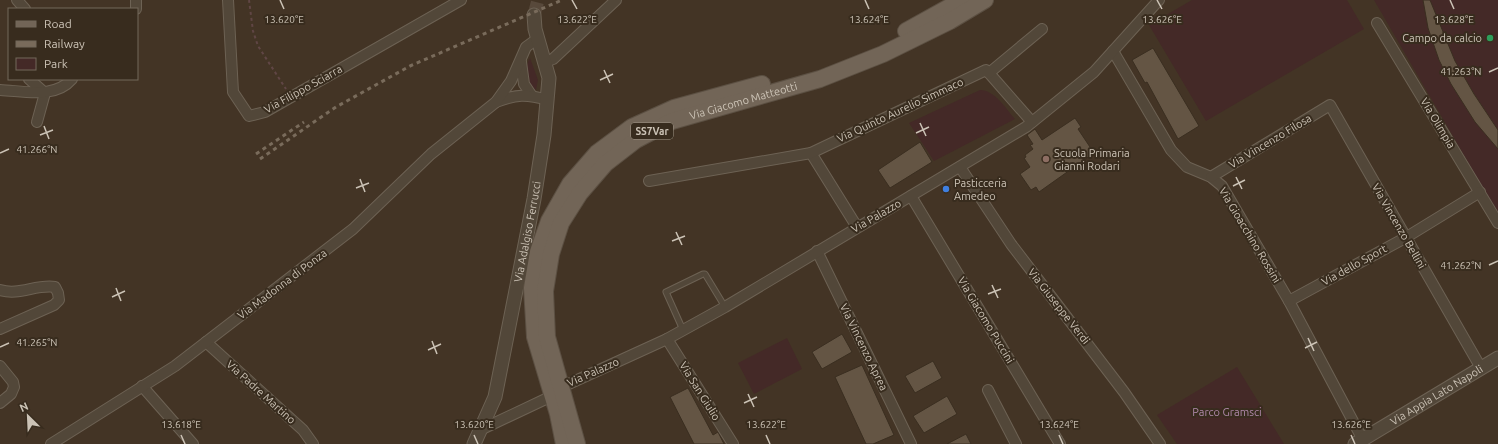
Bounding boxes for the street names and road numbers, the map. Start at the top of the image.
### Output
street label: Via Filippo Sciarra [262,63,344,115]
street label: Via Quinto Aurelio Simmaco [835,75,965,145]
street label: Via Giacomo Matteotti [688,80,799,122]
street label: Via Olimpia [1418,96,1458,150]
street label: Via Vincenzo Filosa [1227,112,1313,170]
road number: SS7Var [631,123,673,139]
street label: Via Adalgiso Ferrucci [512,180,543,283]
street label: Via Vincenzo Bellini [1370,181,1428,271]
street label: Via Gioacchino Rossini [1217,185,1283,285]
street label: Via Palazzo [849,197,903,235]
street label: Via dello Sport [1319,242,1389,288]
street label: Via Madonna di Ponza [235,247,329,321]
street label: Via Giuseppe Verdi [1026,266,1092,346]
street label: Via Giacomo Puccini [956,275,1016,365]
street label: Via Vincenzo Aprea [838,302,890,392]
street label: Via Palazzo [565,355,621,389]
street label: Via Padre Martino [224,358,298,426]
street label: Via San Giulio [677,360,723,422]
street label: Via Appia Lato Napoli [1388,363,1485,427]

